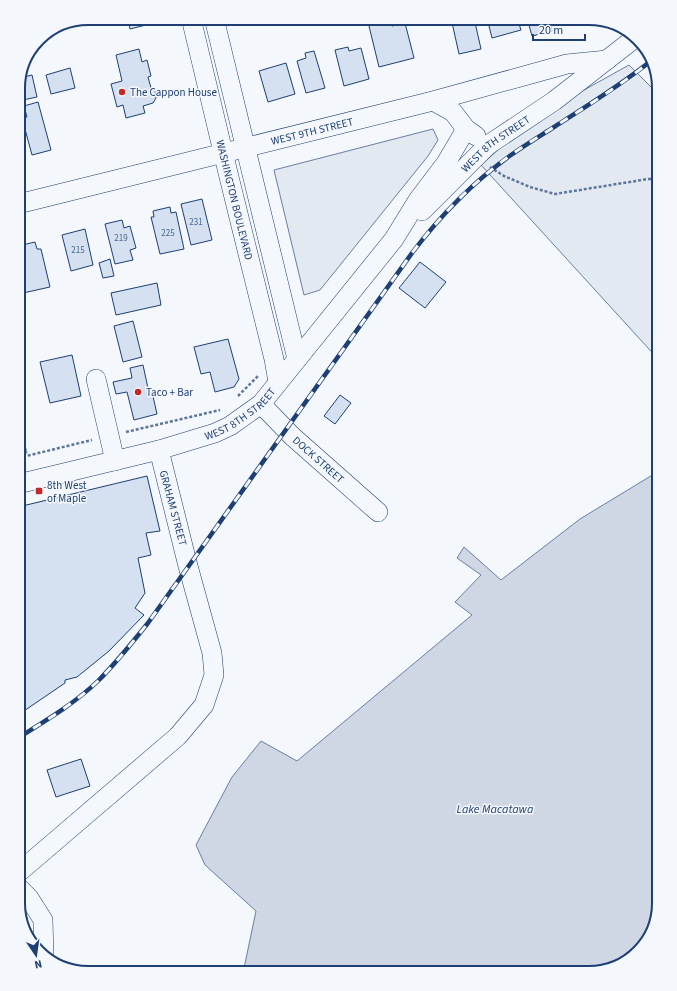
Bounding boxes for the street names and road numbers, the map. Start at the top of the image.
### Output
street label: WEST 8TH STREET [458,112,533,175]
street label: WEST 9TH STREET [269,114,355,148]
street label: WASHINGTON BOULEVARD [213,138,257,262]
street label: WEST 8TH STREET [203,384,279,443]
street label: DOCK STREET [290,433,348,486]
street label: GRAHAM STREET [156,469,190,548]

